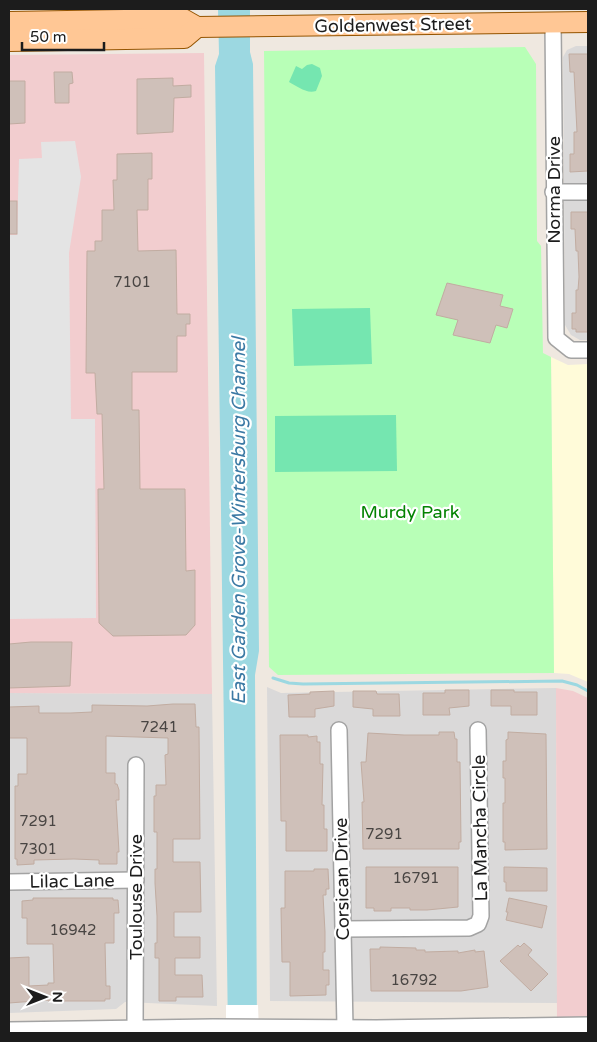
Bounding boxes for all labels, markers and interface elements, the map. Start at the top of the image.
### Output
street label: Goldenwest Street [314,13,472,37]
scale bar [22,20,105,52]
text: 50 m [30,28,67,46]
street label: Norma Drive [543,136,565,244]
house number: 7101 [113,273,151,291]
water label: East Garden Grove-Wintersburg Channel [228,335,250,705]
park label: Murdy Park [361,501,460,523]
house number: 7241 [140,718,178,736]
street label: La Mancha Circle [468,754,492,902]
house number: 7291 [19,812,57,830]
street label: Corsican Drive [330,817,354,941]
house number: 7291 [365,825,403,843]
street label: Toulouse Drive [125,834,147,960]
house number: 7301 [19,840,57,858]
street label: Lilac Lane [29,869,115,893]
house number: 16791 [392,869,440,887]
house number: 16942 [49,921,97,939]
house number: 16792 [390,971,438,989]
north arrow [20,972,70,1022]
text: N [49,991,66,1003]

